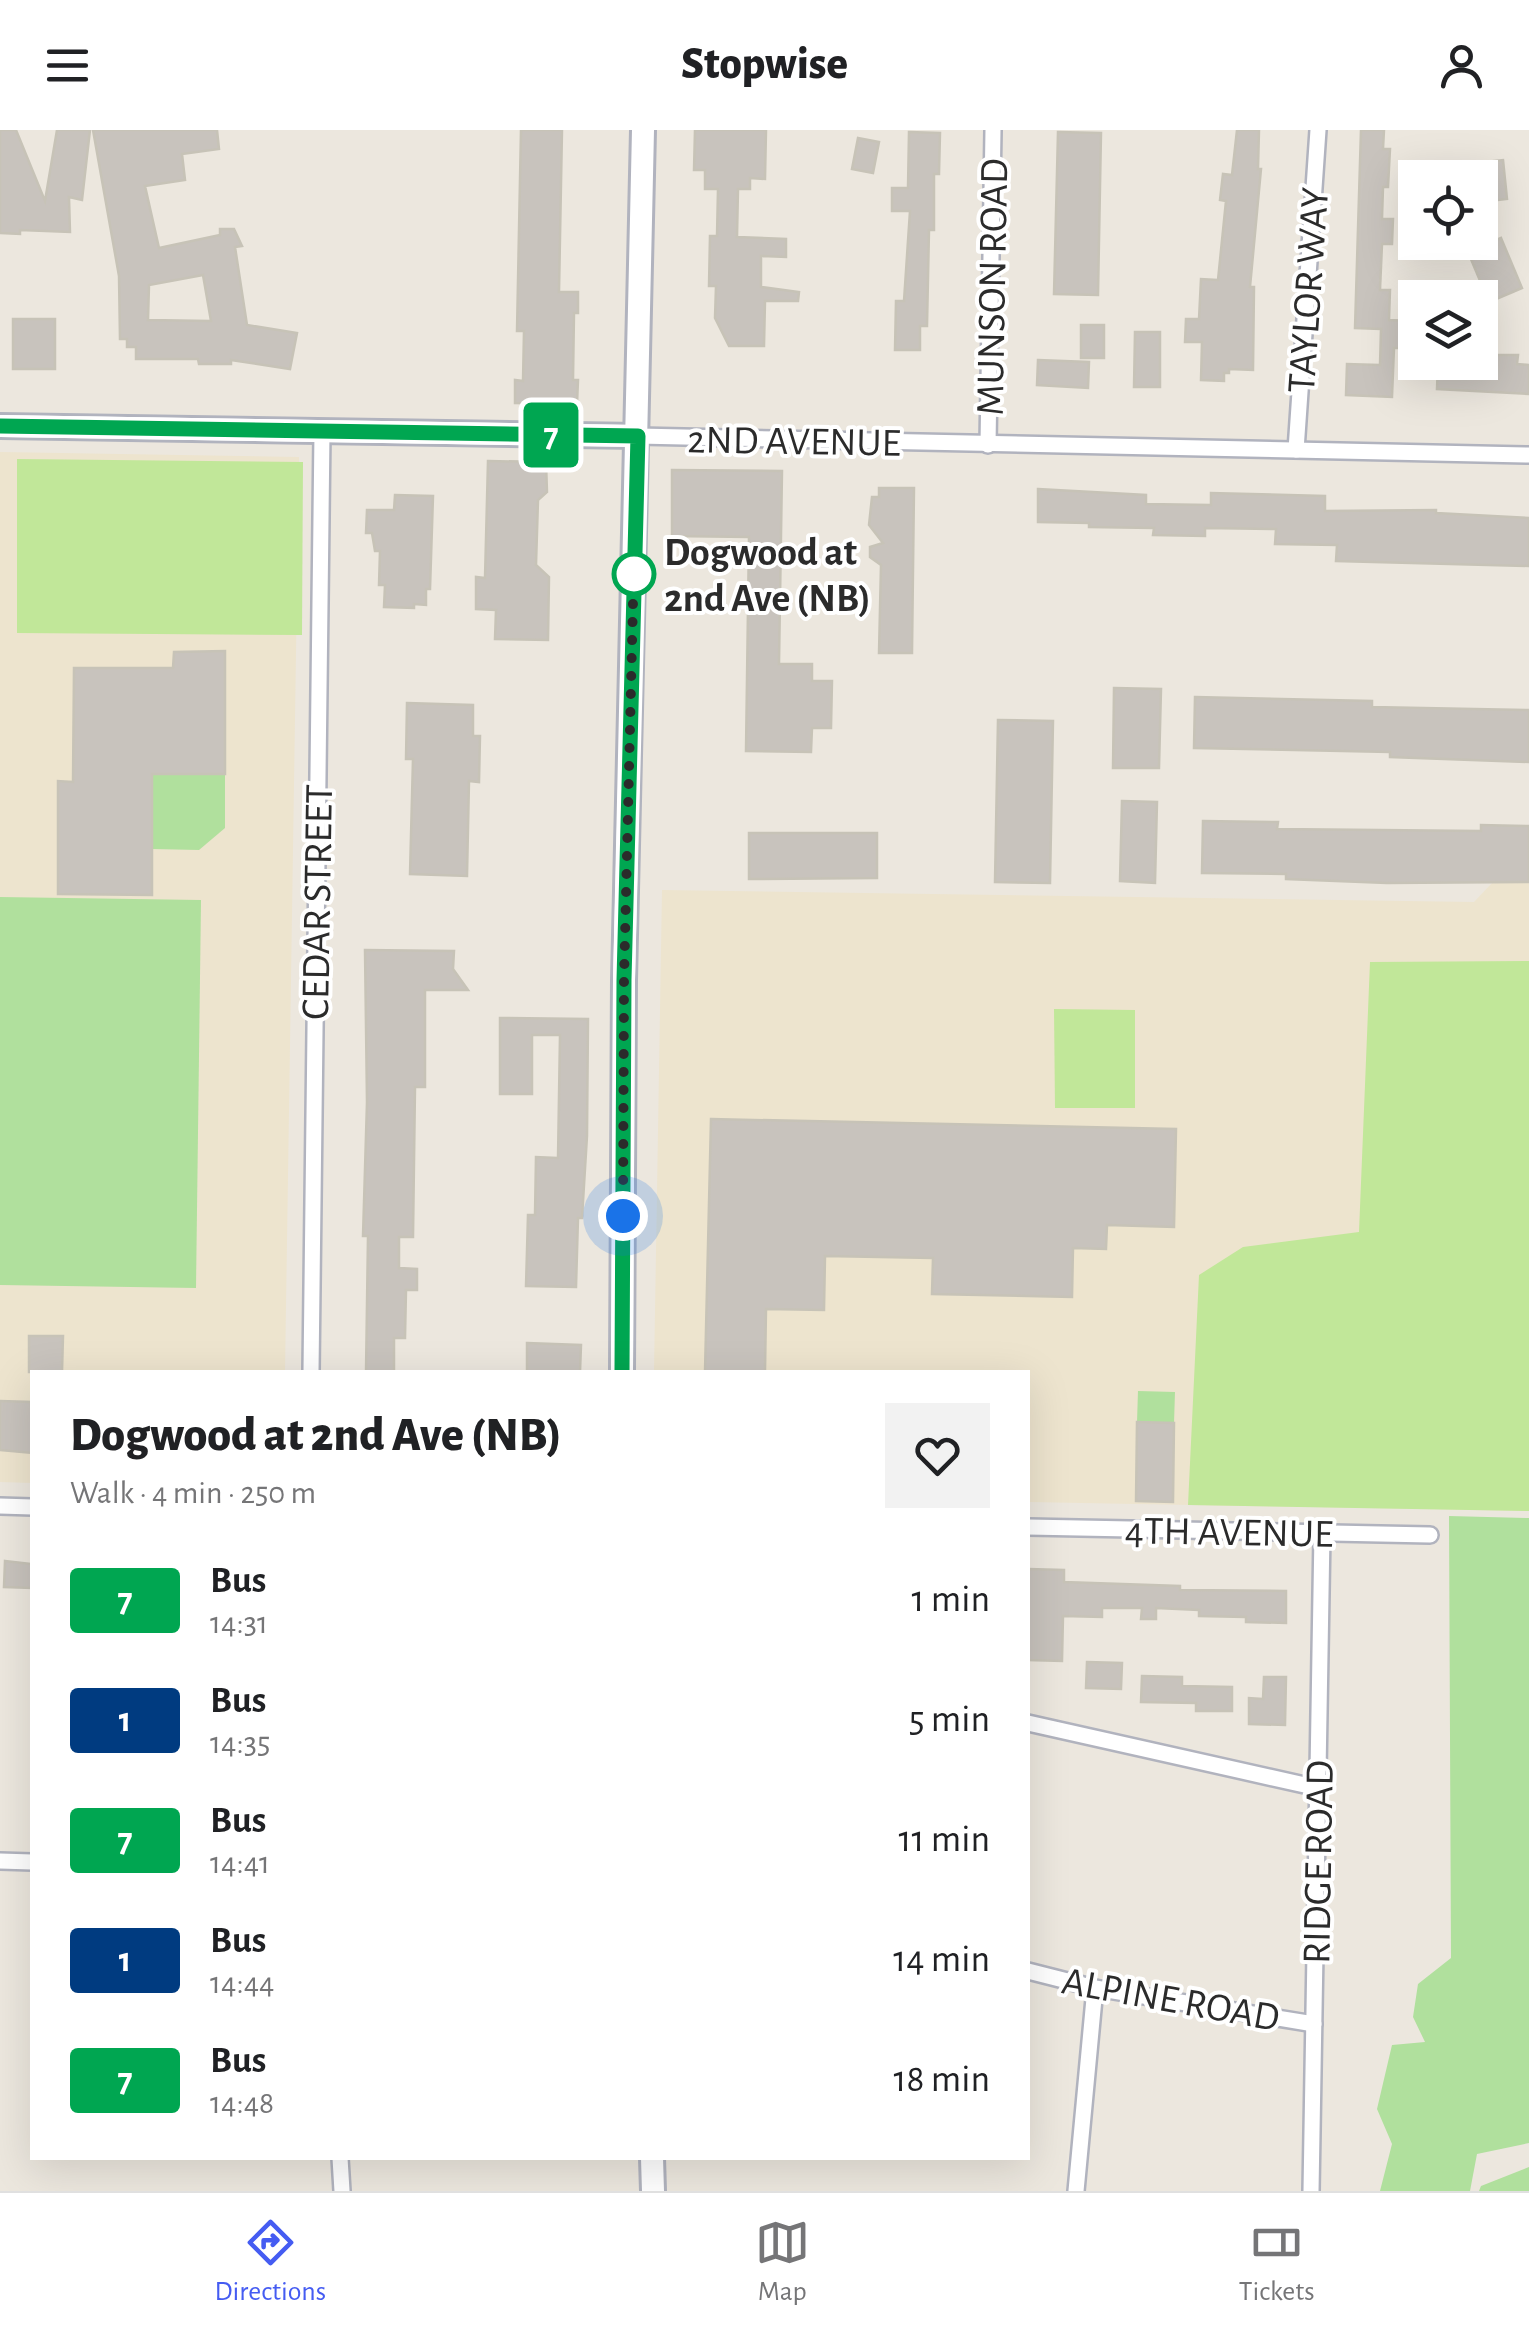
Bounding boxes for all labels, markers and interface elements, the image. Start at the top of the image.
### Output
icon: menu [40,38,95,93]
icon: person [1434,38,1489,93]
text: Stopwise [681,42,848,87]
street label: MUNSON ROAD [971,158,1015,416]
map controls [1398,160,1498,380]
button: locate [1398,160,1498,260]
street label: TAYLOR WAY [1282,186,1336,394]
button: layers [1398,280,1498,380]
line badge: 7 [518,402,584,468]
text: 7 [543,418,559,453]
street label: 2ND AVENUE [687,420,901,464]
place label: Dogwood at 2nd Ave (NB) [664,533,871,619]
marker: Dogwood at 2nd Ave (NB) [613,553,655,595]
street label: CEDAR STREET [296,784,340,1020]
your location [598,1191,648,1241]
button: heart [885,1403,990,1508]
text: Dogwood at 2nd Ave (NB) [70,1412,562,1460]
text: Walk · 4 min · 250 m [70,1477,316,1509]
street label: 4TH AVENUE [1124,1511,1334,1555]
text: Bus [210,1562,266,1600]
text: 1 min [911,1581,990,1619]
text: 7 [117,1583,133,1618]
text: 14:31 [210,1607,268,1639]
text: Bus [210,1682,266,1720]
text: 5 min [909,1701,990,1739]
text: 1 [119,1703,131,1738]
text: 14:35 [210,1727,270,1759]
street label: RIDGE ROAD [1297,1760,1341,1964]
text: Bus [210,1802,266,1840]
text: 11 min [898,1821,990,1859]
text: 7 [117,1823,133,1858]
text: 14:41 [210,1847,270,1879]
text: Bus [210,1922,266,1960]
text: 14 min [893,1941,990,1979]
text: 1 [119,1943,131,1978]
street label: ALPINE ROAD [1059,1961,1283,2039]
text: 14:44 [210,1967,275,1999]
text: Bus [210,2042,266,2080]
text: 18 min [893,2061,990,2099]
text: 7 [117,2063,133,2098]
text: 14:48 [210,2087,274,2119]
tab: Directions [214,2215,326,2309]
tab: Map [755,2215,810,2309]
tab: Tickets [1239,2215,1315,2309]

